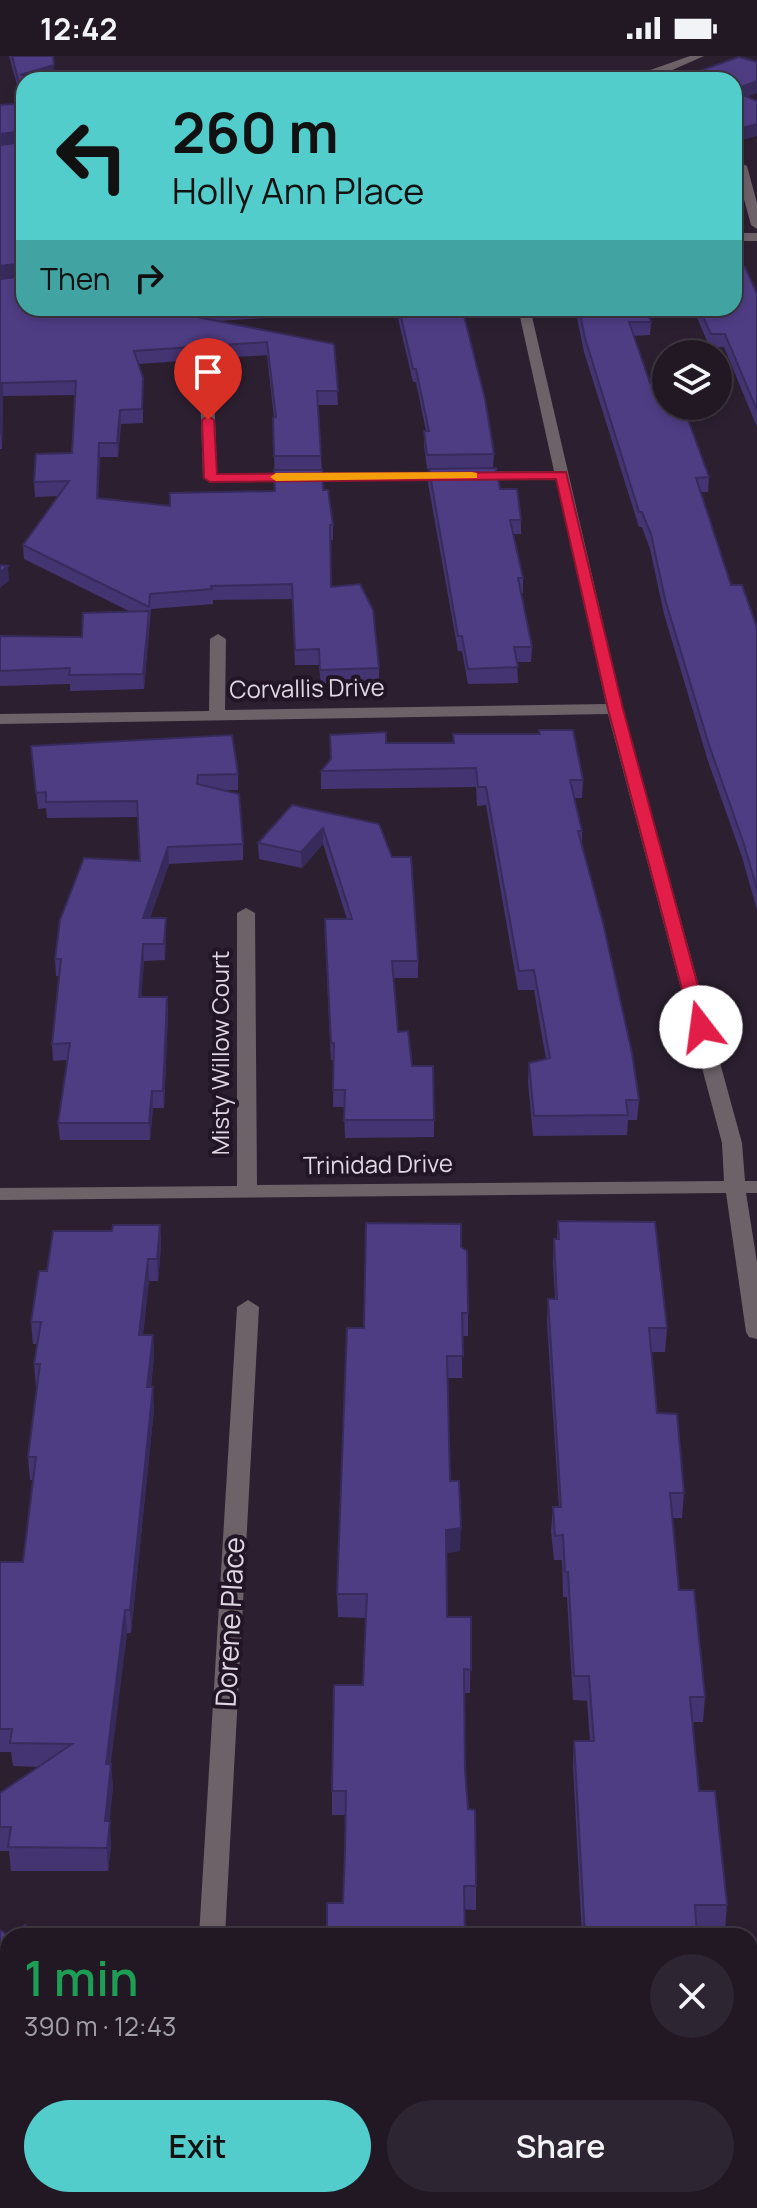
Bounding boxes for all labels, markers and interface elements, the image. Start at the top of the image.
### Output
text: 12:42 [40,8,117,49]
text: 260 m [172,93,339,170]
icon: left [40,104,144,208]
text: Holly Ann Place [172,166,424,215]
icon: right [127,256,171,300]
text: Then [40,258,111,299]
pin [174,338,242,420]
map controls [652,340,732,420]
button: layers [652,340,732,420]
icon: arrive [186,350,230,394]
street label: Corvallis Drive [229,670,385,705]
street label: Misty Willow Court [203,951,236,1155]
position arrow [659,985,743,1069]
street label: Trinidad Drive [303,1146,453,1181]
street label: Dorene Place [206,1536,252,1708]
text: 1 min [24,1945,138,2010]
button: close [650,1954,734,2038]
text: 390 m · 12:43 [24,2008,176,2044]
button: Exit [24,2100,371,2192]
button: Share [387,2100,734,2192]

